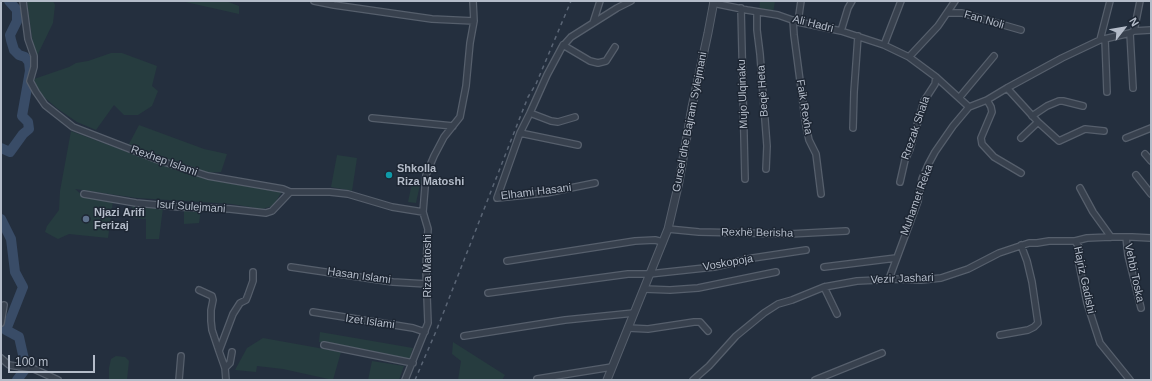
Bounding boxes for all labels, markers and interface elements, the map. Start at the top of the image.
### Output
street label: Fan Noli [962,8,1006,32]
north arrow [1104,8,1144,48]
street label: Ali Hadri [791,13,835,35]
text: N [1127,15,1141,28]
street label: Gursel dhe Bajram Sylejmani [670,51,710,193]
street label: Mujo Ulqinaku [735,59,751,129]
street label: Beqë Heta [755,65,771,117]
street label: Faik Rexha [793,78,815,136]
street label: Rrezak Shala [899,95,933,161]
street label: Rexhep Islami [129,143,199,179]
place label: Shkolla Riza Matoshi [397,162,464,188]
street label: Muhamet Reka [898,163,936,237]
marker: Shkolla Riza Matoshi [384,170,394,180]
street label: Elhami Hasani [500,181,572,203]
street label: Isuf Sulejmani [156,198,226,216]
place label: Njazi Arifi Ferizaj [94,206,145,232]
marker: Njazi Arifi Ferizaj [81,214,91,224]
street label: Rexhë Berisha [721,226,793,240]
street label: Riza Matoshi [421,234,435,298]
street label: Vehbi Toska [1121,243,1147,303]
street label: Hajriz Gadishi [1070,245,1098,315]
street label: Voskopoja [702,252,754,274]
street label: Hasan Islami [327,265,391,287]
street label: Vezir Jashari [870,271,934,287]
street label: Izet Islami [345,312,395,332]
scale bar [10,347,97,373]
text: 100 m [15,355,48,369]

